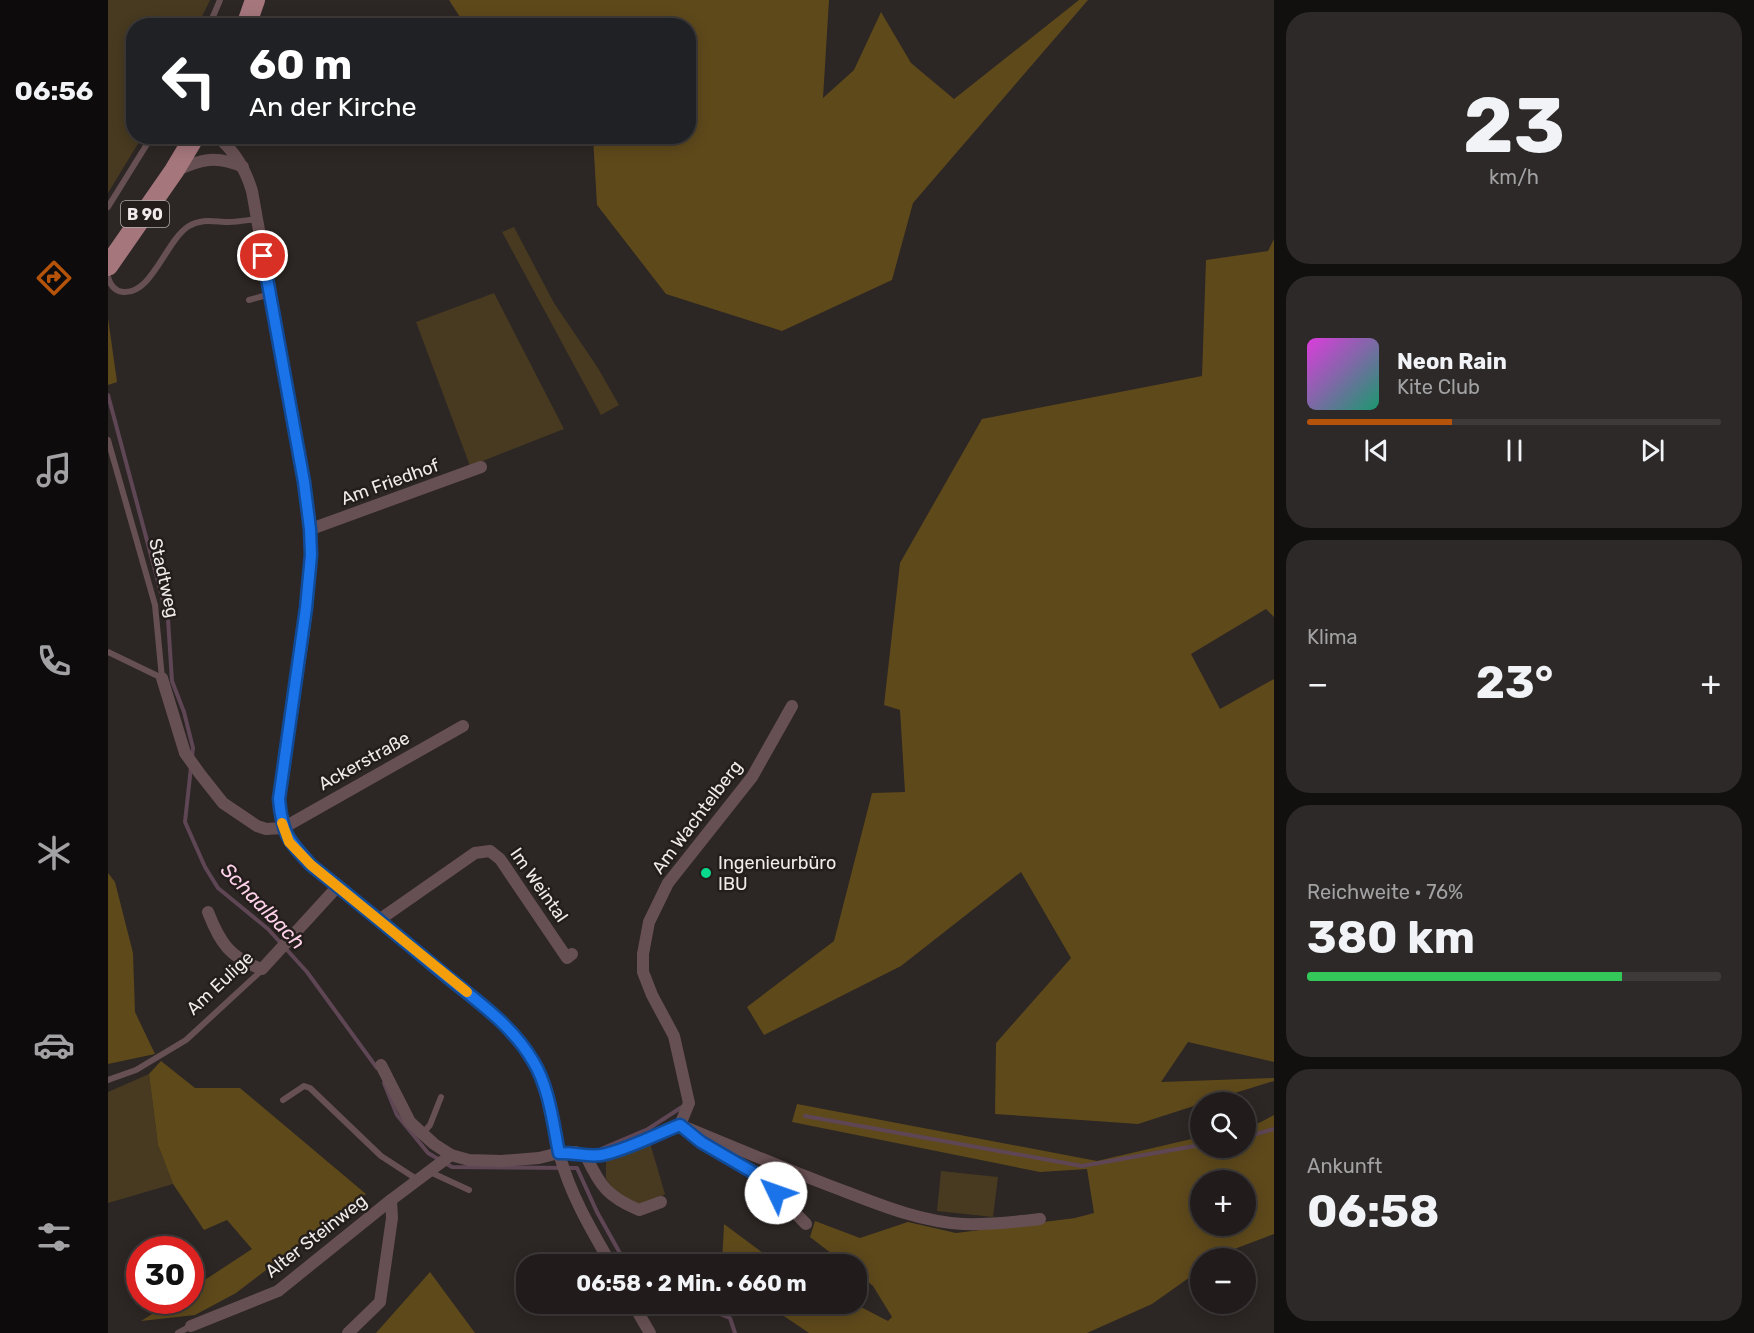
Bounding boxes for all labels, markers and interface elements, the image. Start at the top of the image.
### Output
text: 60 m [249,40,352,90]
icon: left [150,42,228,120]
text: 06:56 [15,75,93,107]
text: 23 [1463,79,1565,172]
text: An der Kirche [249,91,417,123]
text: km/h [1489,165,1539,189]
road number: B 90 [121,201,169,227]
pin [237,230,288,281]
icon: arrive [246,239,279,272]
icon: directions [33,257,75,299]
text: Neon Rain [1397,348,1507,375]
text: Kite Club [1397,375,1480,399]
icon: previous [1360,434,1393,467]
icon: pause [1498,434,1531,467]
icon: next [1636,434,1669,467]
icon: music [33,449,75,491]
street label: Am Friedhof [338,454,442,510]
street label: Stadtweg [144,536,184,620]
text: Klima [1307,625,1358,649]
icon: phone [33,640,75,682]
text: 23° [1476,656,1553,709]
text: − [1307,664,1328,703]
text: + [1700,664,1721,703]
street label: Ackerstraße [314,727,414,795]
street label: Am Wachtelberg [647,756,747,878]
icon: climate [33,832,75,874]
street label: Im Weintal [505,844,573,926]
place label: Ingenieurbüro IBU [718,852,836,895]
water label: Schaalbach [216,858,310,954]
marker: Ingenieurbüro IBU [699,866,713,880]
text: Reichweite · 76% [1307,880,1463,904]
text: 380 km [1307,911,1475,964]
street label: Am Eulige [182,946,258,1020]
icon: car [33,1024,75,1066]
map controls [1190,1092,1256,1314]
button: search [1190,1092,1256,1158]
text: Ankunft [1307,1154,1382,1178]
position arrow [744,1161,808,1225]
button: + [1190,1170,1256,1236]
text: 06:58 [1307,1185,1440,1238]
street label: Alter Steinweg [261,1190,371,1282]
icon: filters [33,1216,75,1258]
speed limit sign: 30 [126,1236,204,1314]
button: − [1190,1248,1256,1314]
text: 06:58 · 2 Min. · 660 m [576,1270,807,1297]

